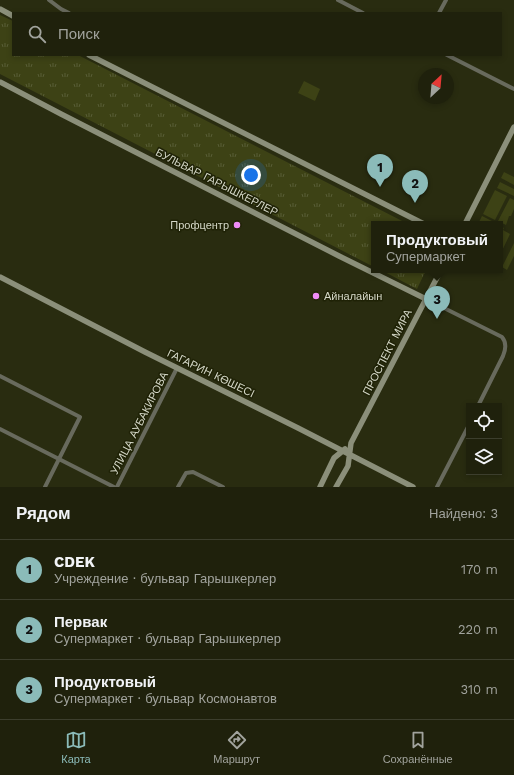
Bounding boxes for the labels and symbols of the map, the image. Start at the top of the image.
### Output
north arrow [418,68,454,104]
street label: БУЛЬВАР ГАРЫШКЕРЛЕР [153,146,280,219]
pin: 1 [367,154,393,187]
your location [241,165,261,185]
pin: 2 [402,170,428,203]
place label: Профцентр [170,219,229,232]
marker: Профцентр [232,220,242,230]
pin: 3 [424,286,450,319]
place label: Айналайын [324,290,382,303]
marker: Айналайын [311,291,321,301]
street label: ПРОСПЕКТ МИРА [360,307,415,397]
street label: ГАГАРИН КӨШЕСІ [165,347,257,400]
street label: УЛИЦА АУБАКИРОВА [108,369,171,477]

